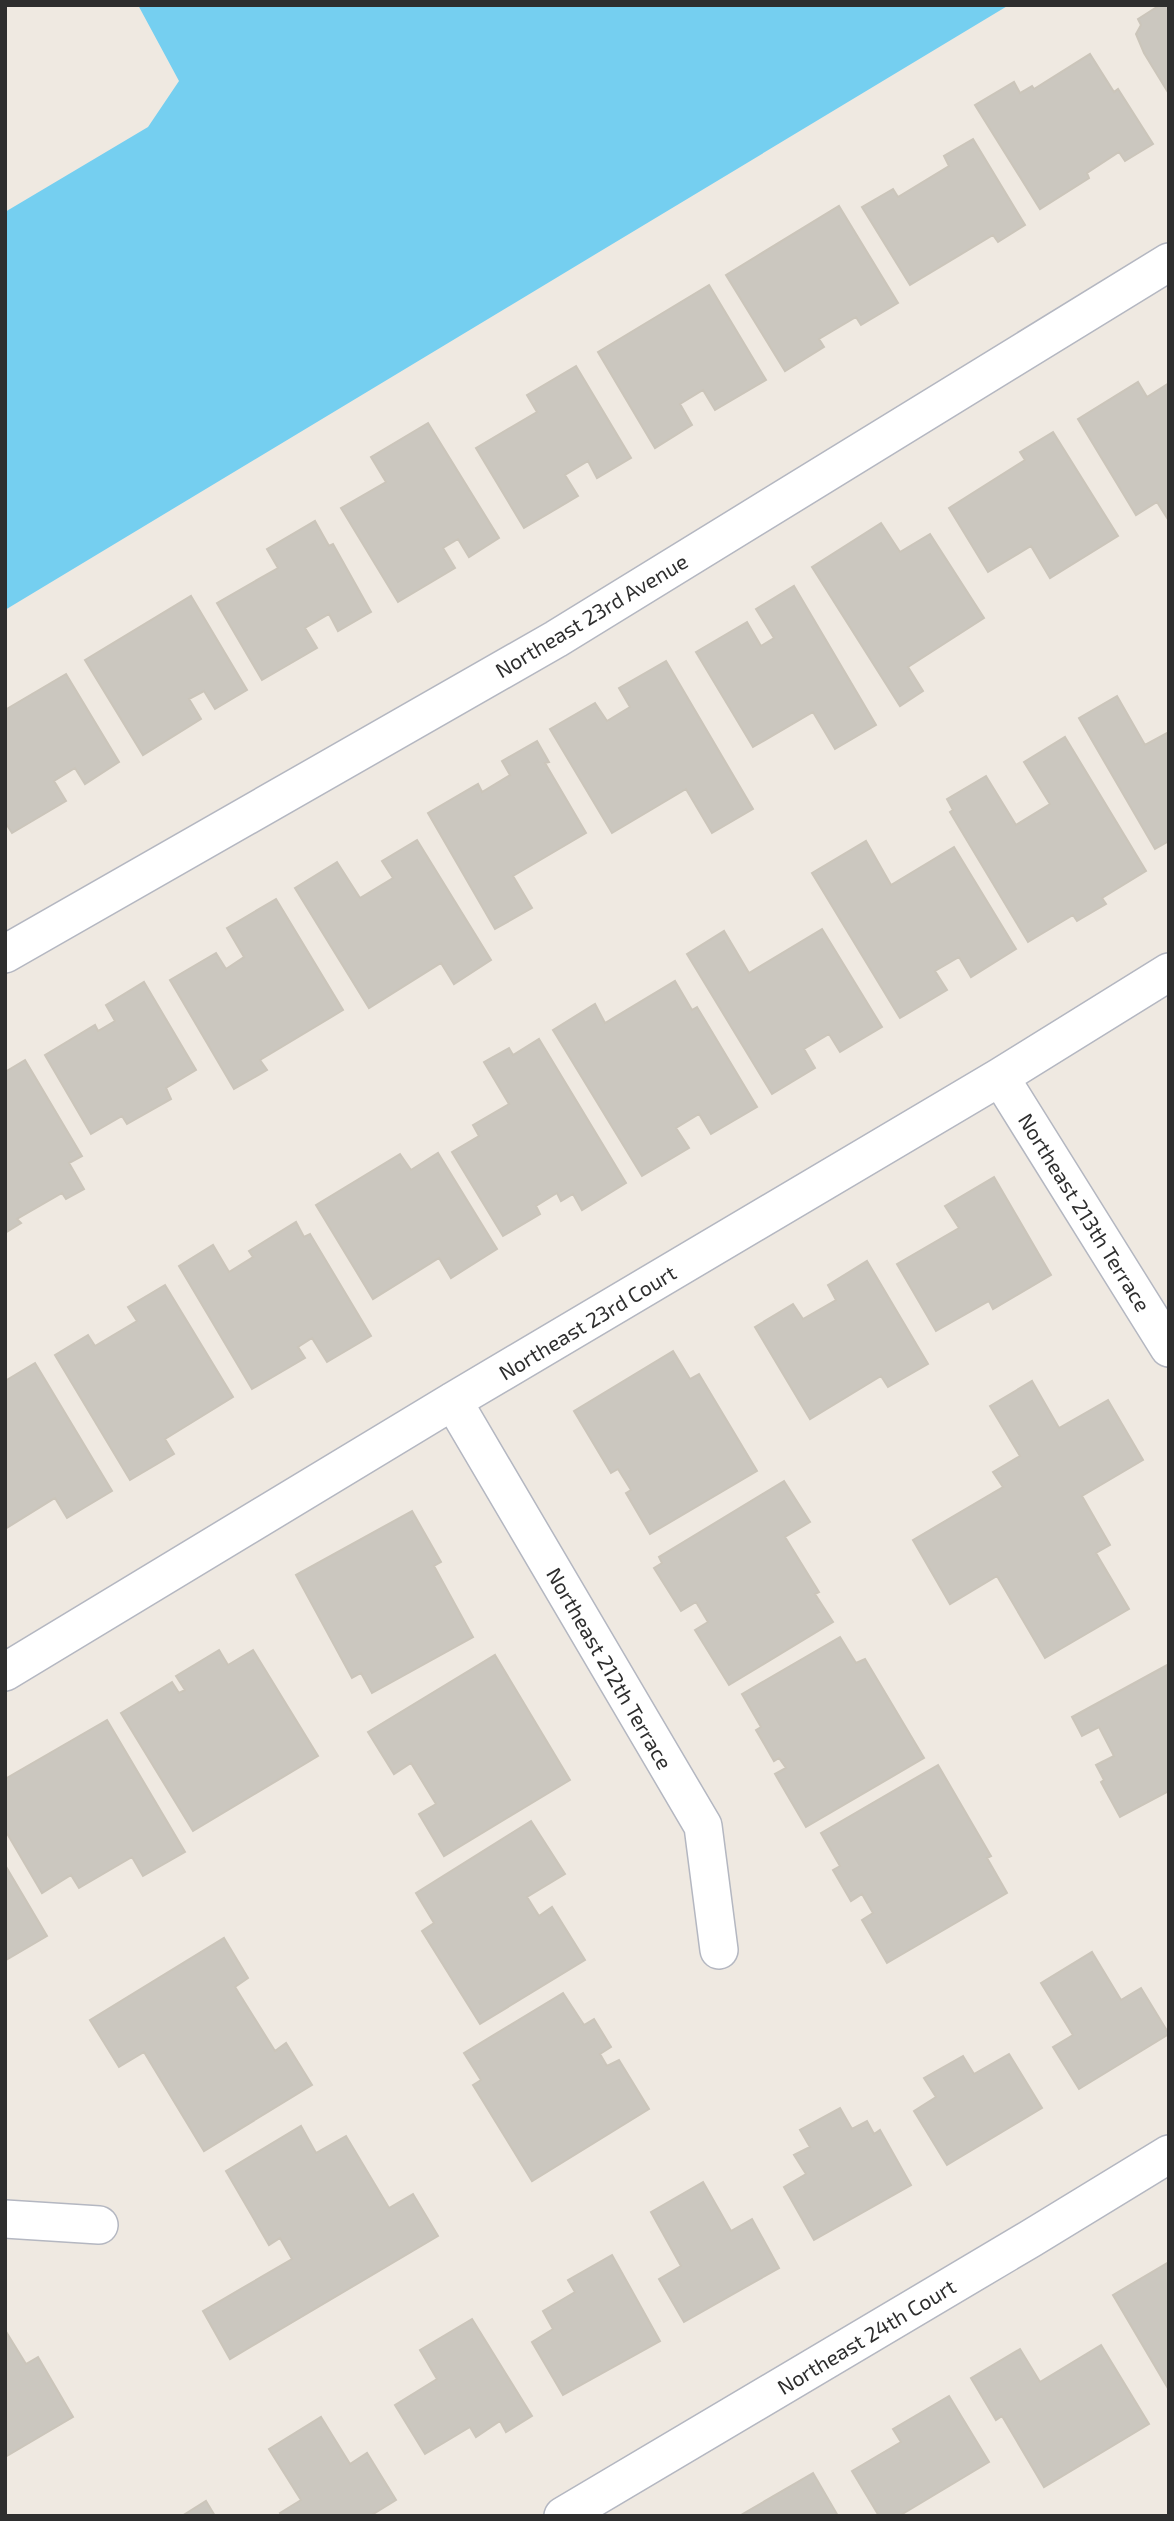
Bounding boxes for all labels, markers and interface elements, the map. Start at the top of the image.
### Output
street label: Northeast 23rd Avenue [490,548,692,682]
street label: Northeast 213th Terrace [1014,1108,1156,1316]
street label: Northeast 23rd Court [494,1259,680,1385]
street label: Northeast 212th Terrace [542,1563,678,1773]
street label: Northeast 24th Court [772,2273,960,2399]

